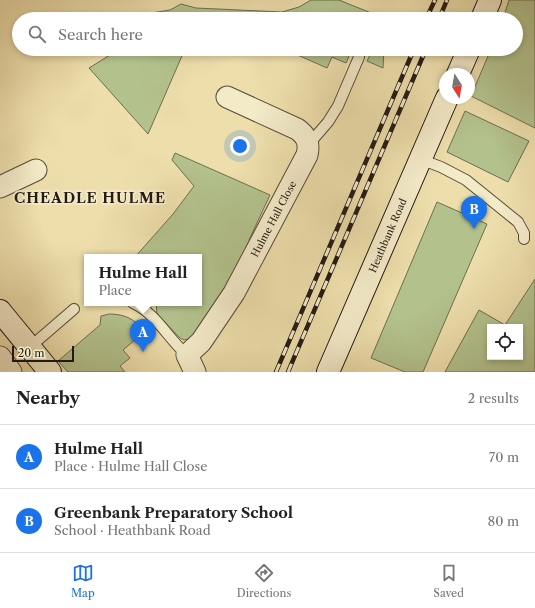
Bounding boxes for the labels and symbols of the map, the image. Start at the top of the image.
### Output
north arrow [439,68,475,104]
your location [230,136,250,156]
street label: Hulme Hall Close [248,178,299,259]
district label: CHEADLE HULME [14,189,166,207]
street label: Heathbank Road [366,196,410,275]
pin: B [461,196,487,229]
pin: A [130,319,156,352]
scale bar [12,344,74,363]

